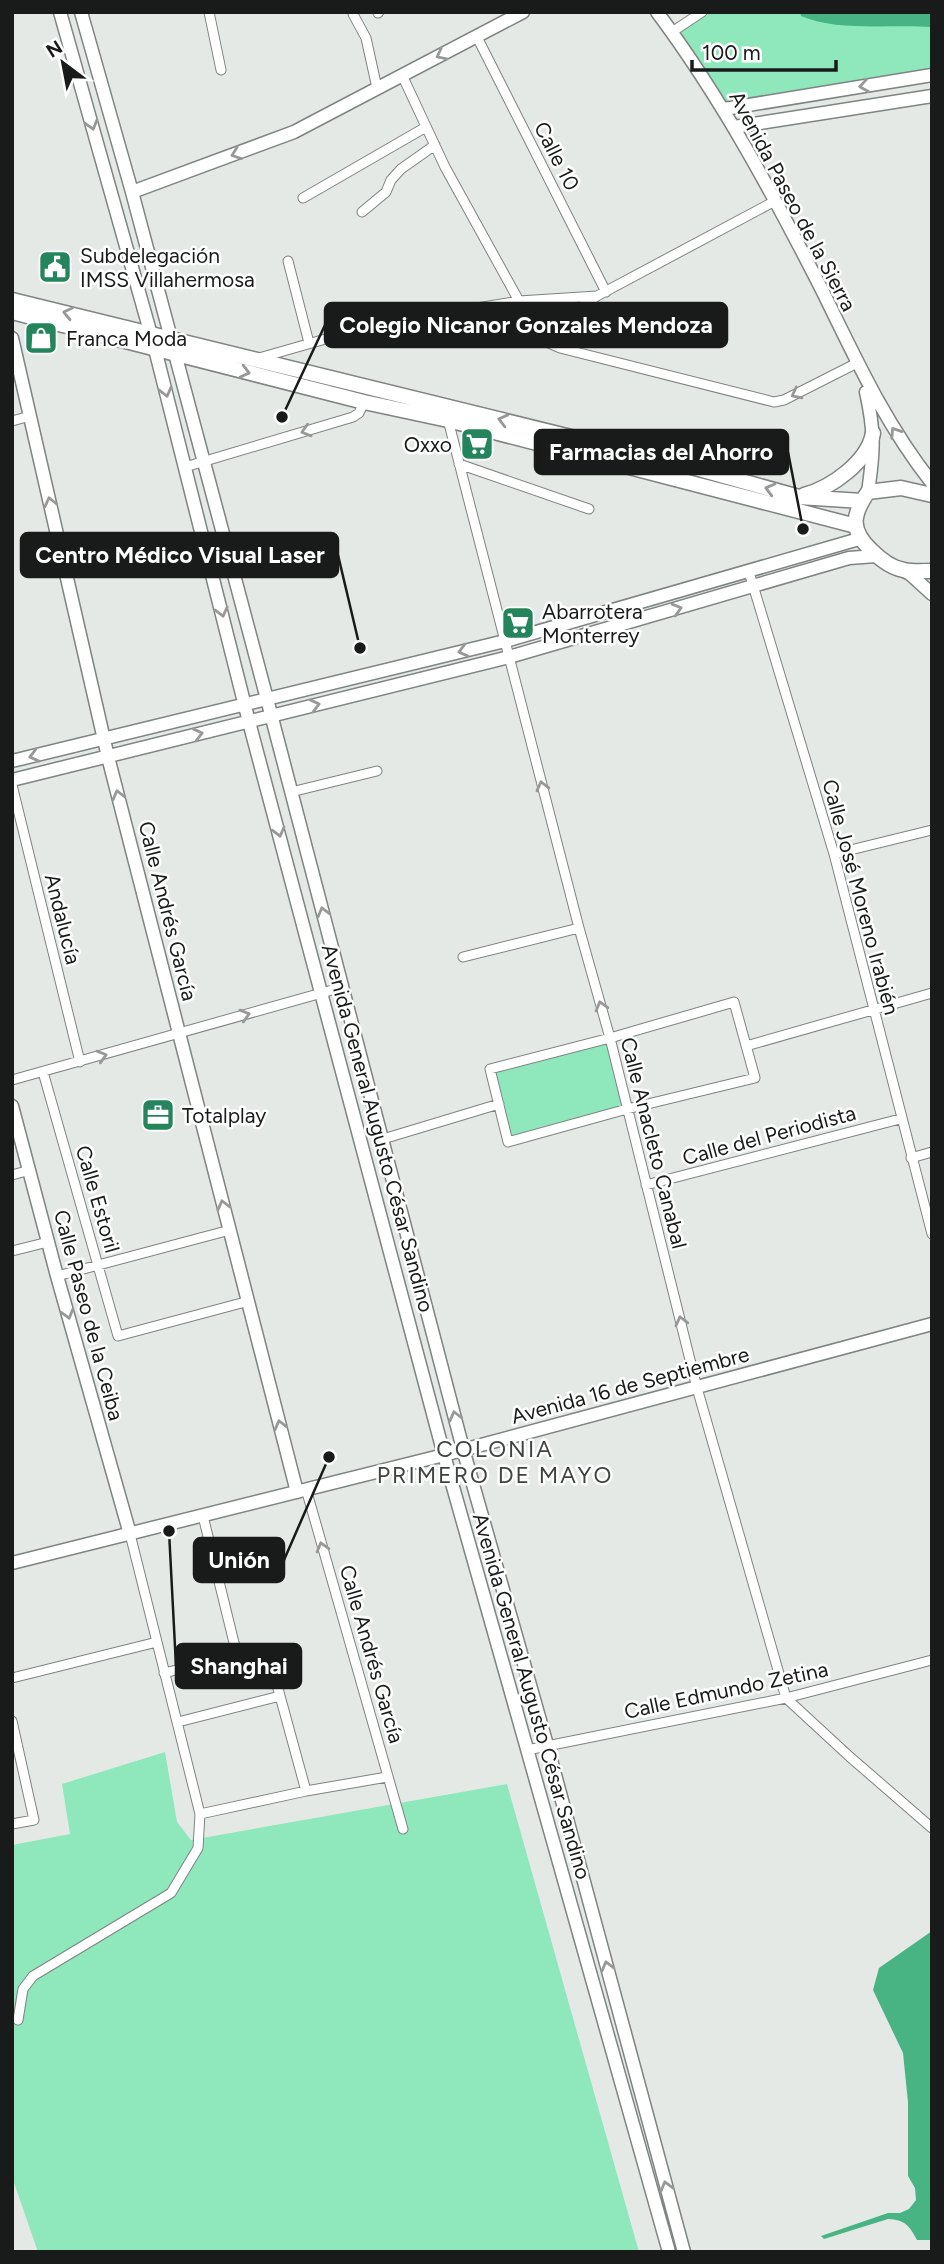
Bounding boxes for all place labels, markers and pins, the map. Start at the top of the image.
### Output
place label: Subdelegación IMSS Villahermosa [80,243,255,292]
public building icon: Subdelegación IMSS Villahermosa [36,248,74,286]
callout: Colegio Nicanor Gonzales Mendoza [325,303,727,347]
shop icon: Franca Moda [22,319,60,357]
place label: Franca Moda [66,326,187,351]
supermarket icon: Oxxo [458,425,496,463]
callout: Farmacias del Ahorro [535,430,788,474]
place label: Oxxo [404,432,452,457]
callout: Centro Médico Visual Laser [21,533,338,577]
place label: Abarrotera Monterrey [542,599,643,648]
supermarket icon: Abarrotera Monterrey [499,604,537,642]
office icon: Totalplay [139,1096,177,1134]
place label: Totalplay [182,1103,266,1128]
callout: Unión [194,1538,284,1582]
callout: Shanghai [176,1644,301,1688]

